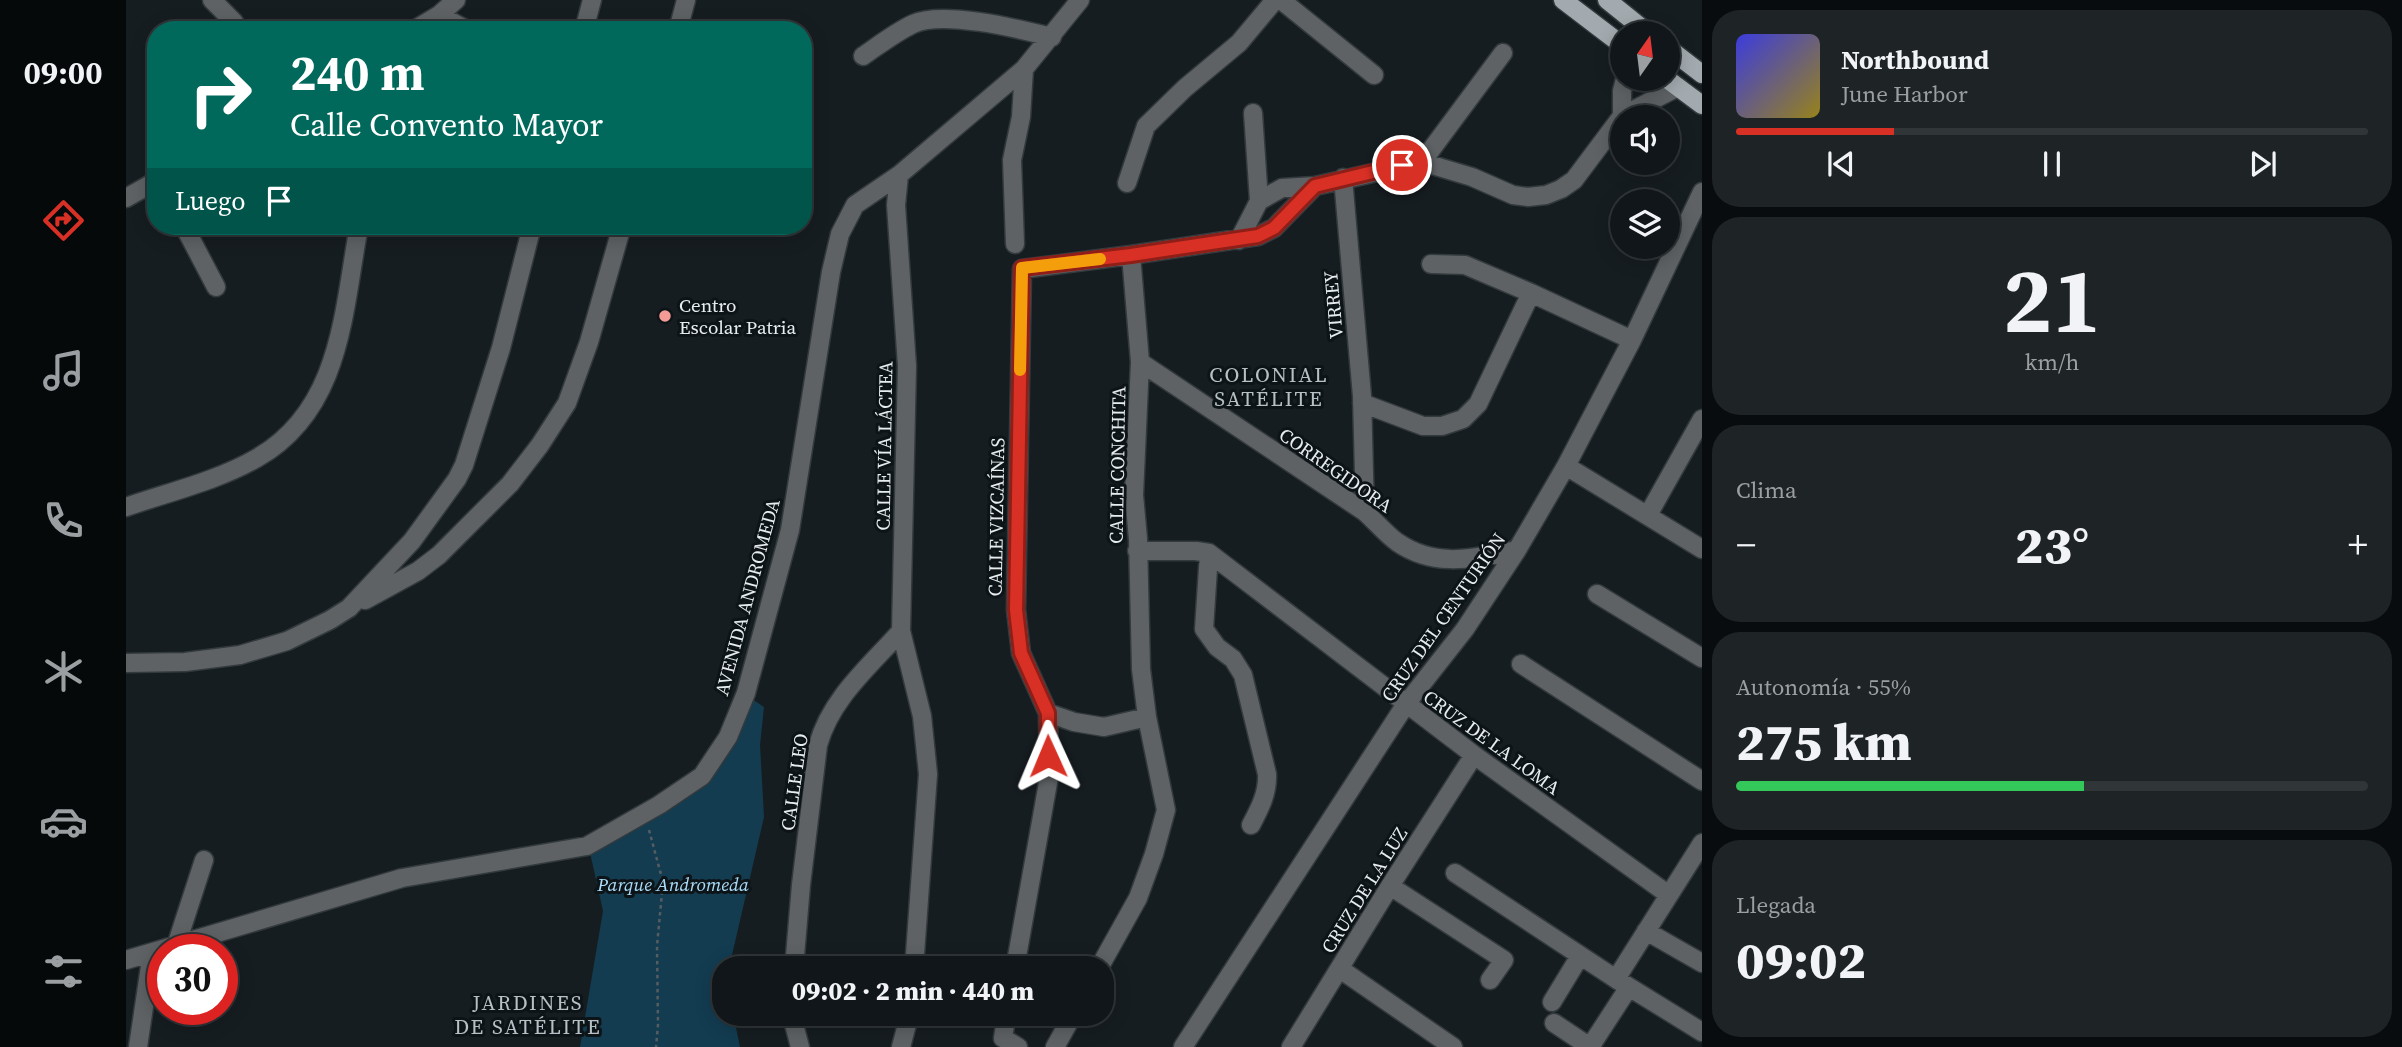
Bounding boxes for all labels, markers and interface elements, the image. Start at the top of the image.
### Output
north arrow [1610,21,1680,91]
map controls [1610,21,1680,259]
text: 240 m [290,39,425,106]
text: Northbound [1841,42,1989,78]
icon: right [175,49,266,140]
text: 09:00 [24,51,102,95]
text: June Harbor [1841,78,1968,110]
text: Calle Convento Mayor [290,103,603,147]
button: sound [1610,105,1680,175]
pin [1372,135,1432,195]
icon: previous [1822,145,1860,183]
icon: pause [2033,145,2071,183]
icon: next [2244,145,2282,183]
icon: arrive [1383,146,1421,184]
icon: arrive [260,182,298,220]
text: Luego [175,183,246,219]
button: layers [1610,189,1680,259]
icon: directions [39,196,88,245]
text: 21 [2003,238,2101,362]
street label: VIRREY [1317,270,1349,340]
place label: Centro Escolar Patria [679,292,796,340]
marker: Centro Escolar Patria [657,308,673,324]
icon: music [39,346,88,395]
text: km/h [2025,346,2079,378]
district label: COLONIAL SATÉLITE [1209,360,1329,413]
street label: CALLE VÍA LÁCTEA [870,361,898,531]
street label: CALLE CONCHITA [1103,386,1131,544]
street label: CORREGIDORA [1274,421,1398,519]
street label: CALLE VIZCAÍNAS [982,437,1010,597]
text: Clima [1736,474,1797,506]
street label: AVENIDA ANDROMEDA [708,495,786,698]
icon: phone [39,496,88,545]
text: 23° [2015,509,2089,580]
text: − [1736,519,1756,571]
text: + [2348,519,2368,571]
street label: CRUZ DEL CENTURIÓN [1375,527,1511,707]
icon: climate [39,647,88,696]
text: Autonomía · 55% [1736,671,1911,703]
street label: CRUZ DE LA LOMA [1418,684,1566,801]
text: 275 km [1736,706,1912,777]
position arrow [1011,719,1085,793]
street label: CALLE LEO [774,732,814,832]
icon: car [39,797,88,846]
street label: CRUZ DE LA LUZ [1315,822,1413,958]
park label: Parque Andromeda [596,871,749,897]
text: Llegada [1736,889,1816,921]
text: 09:02 [1736,924,1866,995]
speed limit sign: 30 [147,934,238,1025]
icon: filters [39,947,88,996]
text: 09:02 · 2 min · 440 m [792,973,1034,1009]
district label: JARDINES DE SATÉLITE [454,988,602,1041]

